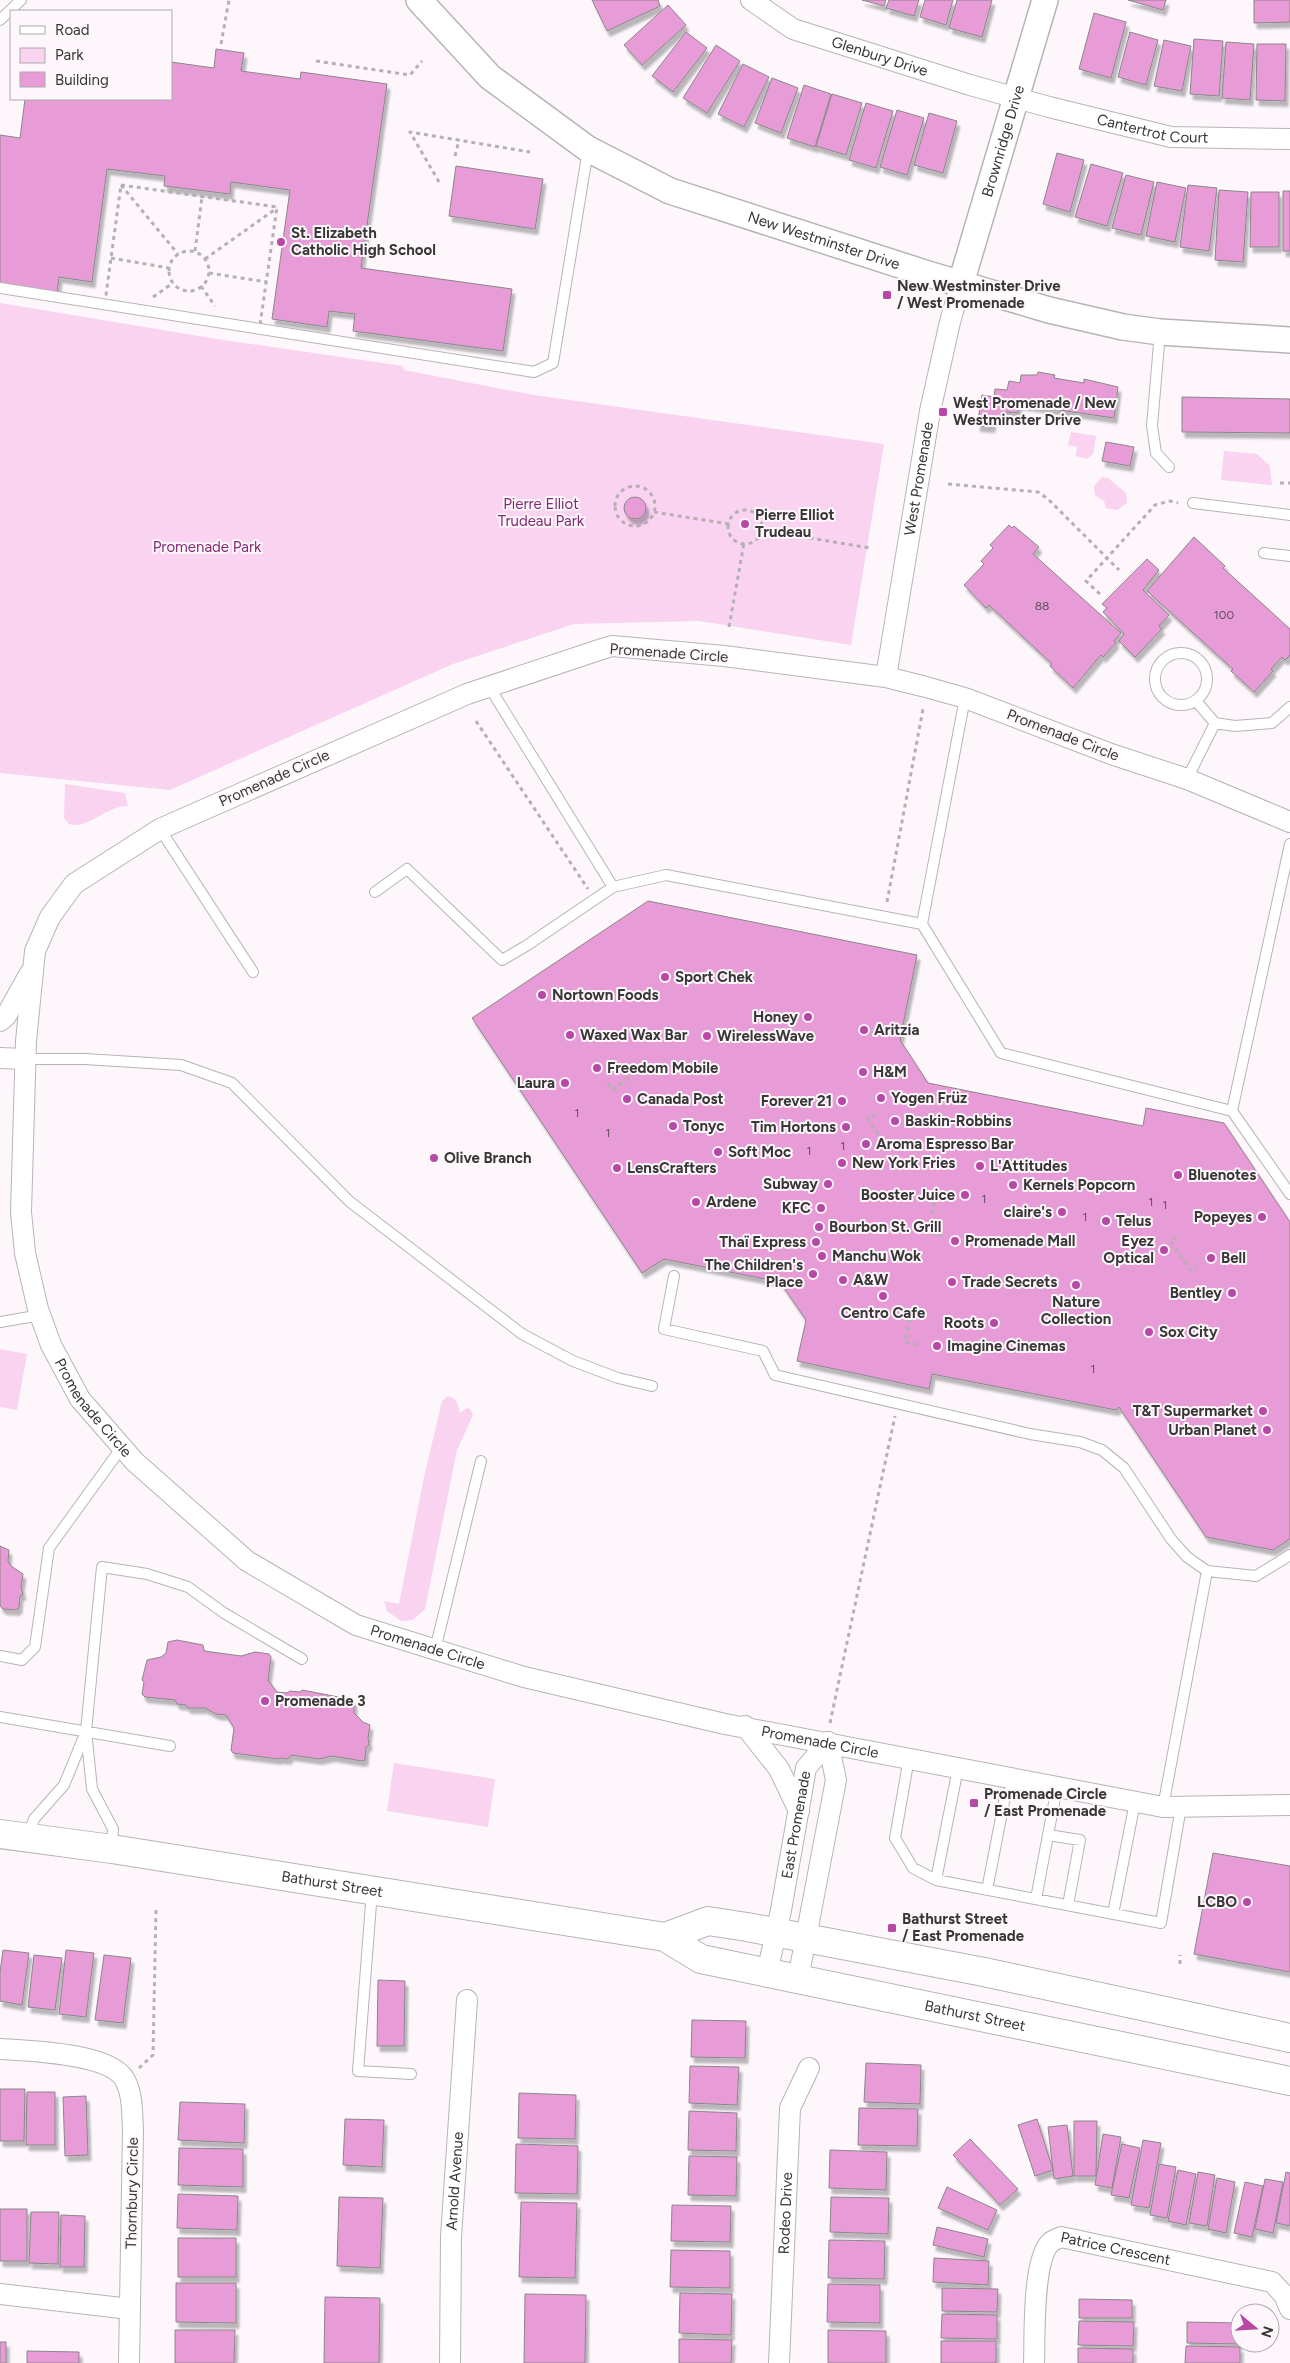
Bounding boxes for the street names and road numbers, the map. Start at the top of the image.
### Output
street label: Glenbury Drive [829,33,930,80]
street label: Brownridge Drive [978,83,1028,199]
street label: Cantertrot Court [1095,110,1209,147]
street label: New Westminster Drive [745,208,902,273]
street label: West Promenade [901,421,937,537]
street label: Promenade Circle [609,640,729,666]
street label: Promenade Circle [1004,705,1122,765]
street label: Promenade Circle [216,746,332,810]
street label: Promenade Circle [51,1355,136,1461]
street label: Promenade Circle [368,1621,487,1673]
street label: Promenade Circle [760,1722,880,1762]
street label: East Promenade [778,1769,814,1880]
street label: Bathurst Street [280,1867,385,1901]
street label: Bathurst Street [923,1997,1027,2035]
street label: Arnold Avenue [442,2131,467,2231]
street label: Thornbury Circle [122,2137,142,2249]
street label: Rodeo Drive [775,2172,796,2255]
street label: Patrice Crescent [1059,2228,1172,2269]

